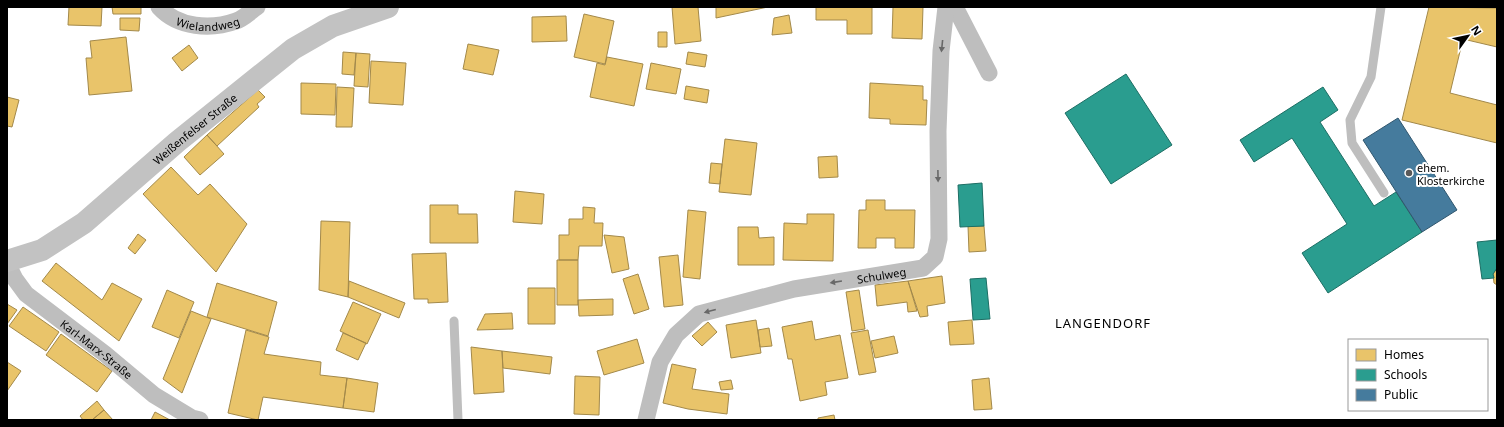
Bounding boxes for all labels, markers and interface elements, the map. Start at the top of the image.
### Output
street label: Wielandweg [174,13,241,34]
north arrow [1448,16,1488,56]
text: N [1468,22,1486,38]
one-way arrow [938,40,945,52]
street label: Weißenfelser Straße [149,90,240,168]
place label: ehem. Klosterkirche [1417,160,1485,188]
marker: ehem. Klosterkirche [1404,168,1414,178]
one-way arrow [935,170,942,182]
street label: Schulweg [856,263,907,286]
one-way arrow [830,279,842,285]
one-way arrow [703,308,715,314]
district label: LANGENDORF [1055,314,1151,332]
street label: Karl-Marx-Straße [58,316,136,382]
legend [1348,339,1488,411]
text: Homes [1384,346,1424,363]
text: Schools [1384,366,1427,383]
text: Public [1384,386,1418,403]

